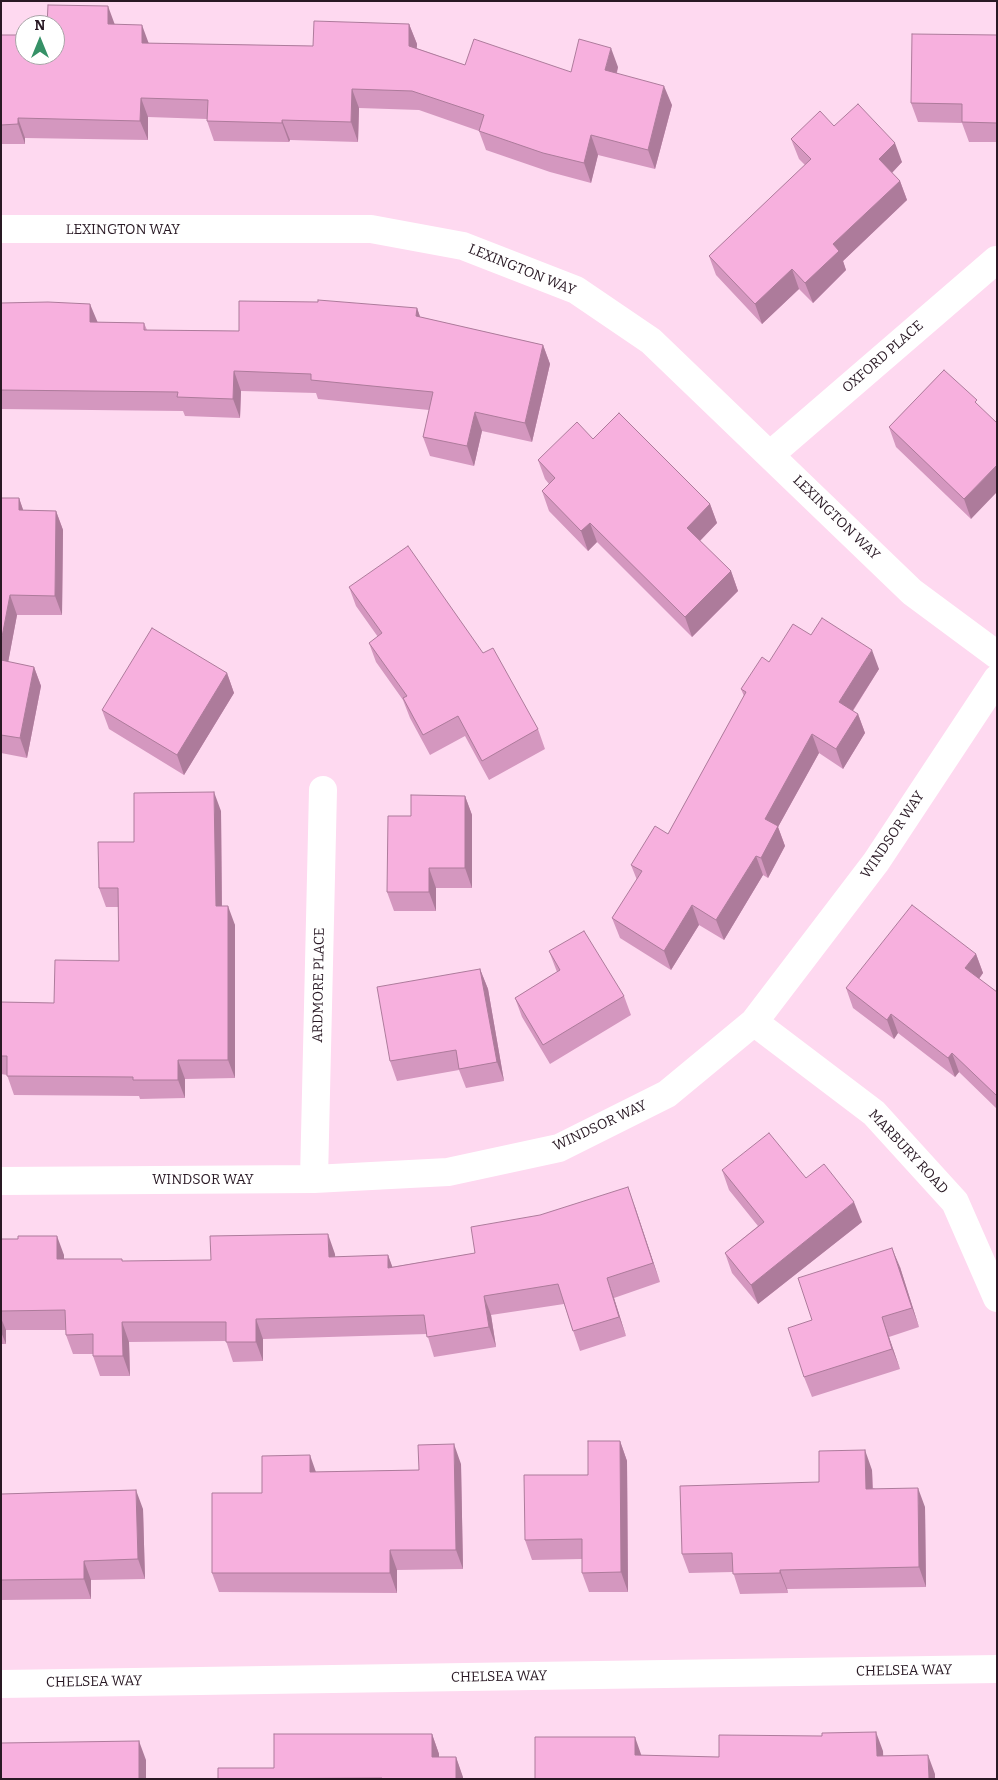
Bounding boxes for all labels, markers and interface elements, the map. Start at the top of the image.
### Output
north arrow [15,15,65,65]
text: N [35,17,45,34]
street label: LEXINGTON WAY [66,222,180,238]
street label: LEXINGTON WAY [466,241,578,299]
street label: OXFORD PLACE [839,317,927,397]
street label: LEXINGTON WAY [789,472,883,564]
street label: WINDSOR WAY [858,788,928,882]
street label: ARDMORE PLACE [310,927,328,1043]
street label: WINDSOR WAY [550,1097,650,1155]
street label: MARBURY ROAD [865,1106,951,1198]
street label: WINDSOR WAY [152,1172,254,1188]
street label: CHELSEA WAY [856,1662,952,1680]
street label: CHELSEA WAY [451,1668,547,1686]
street label: CHELSEA WAY [46,1673,142,1691]

